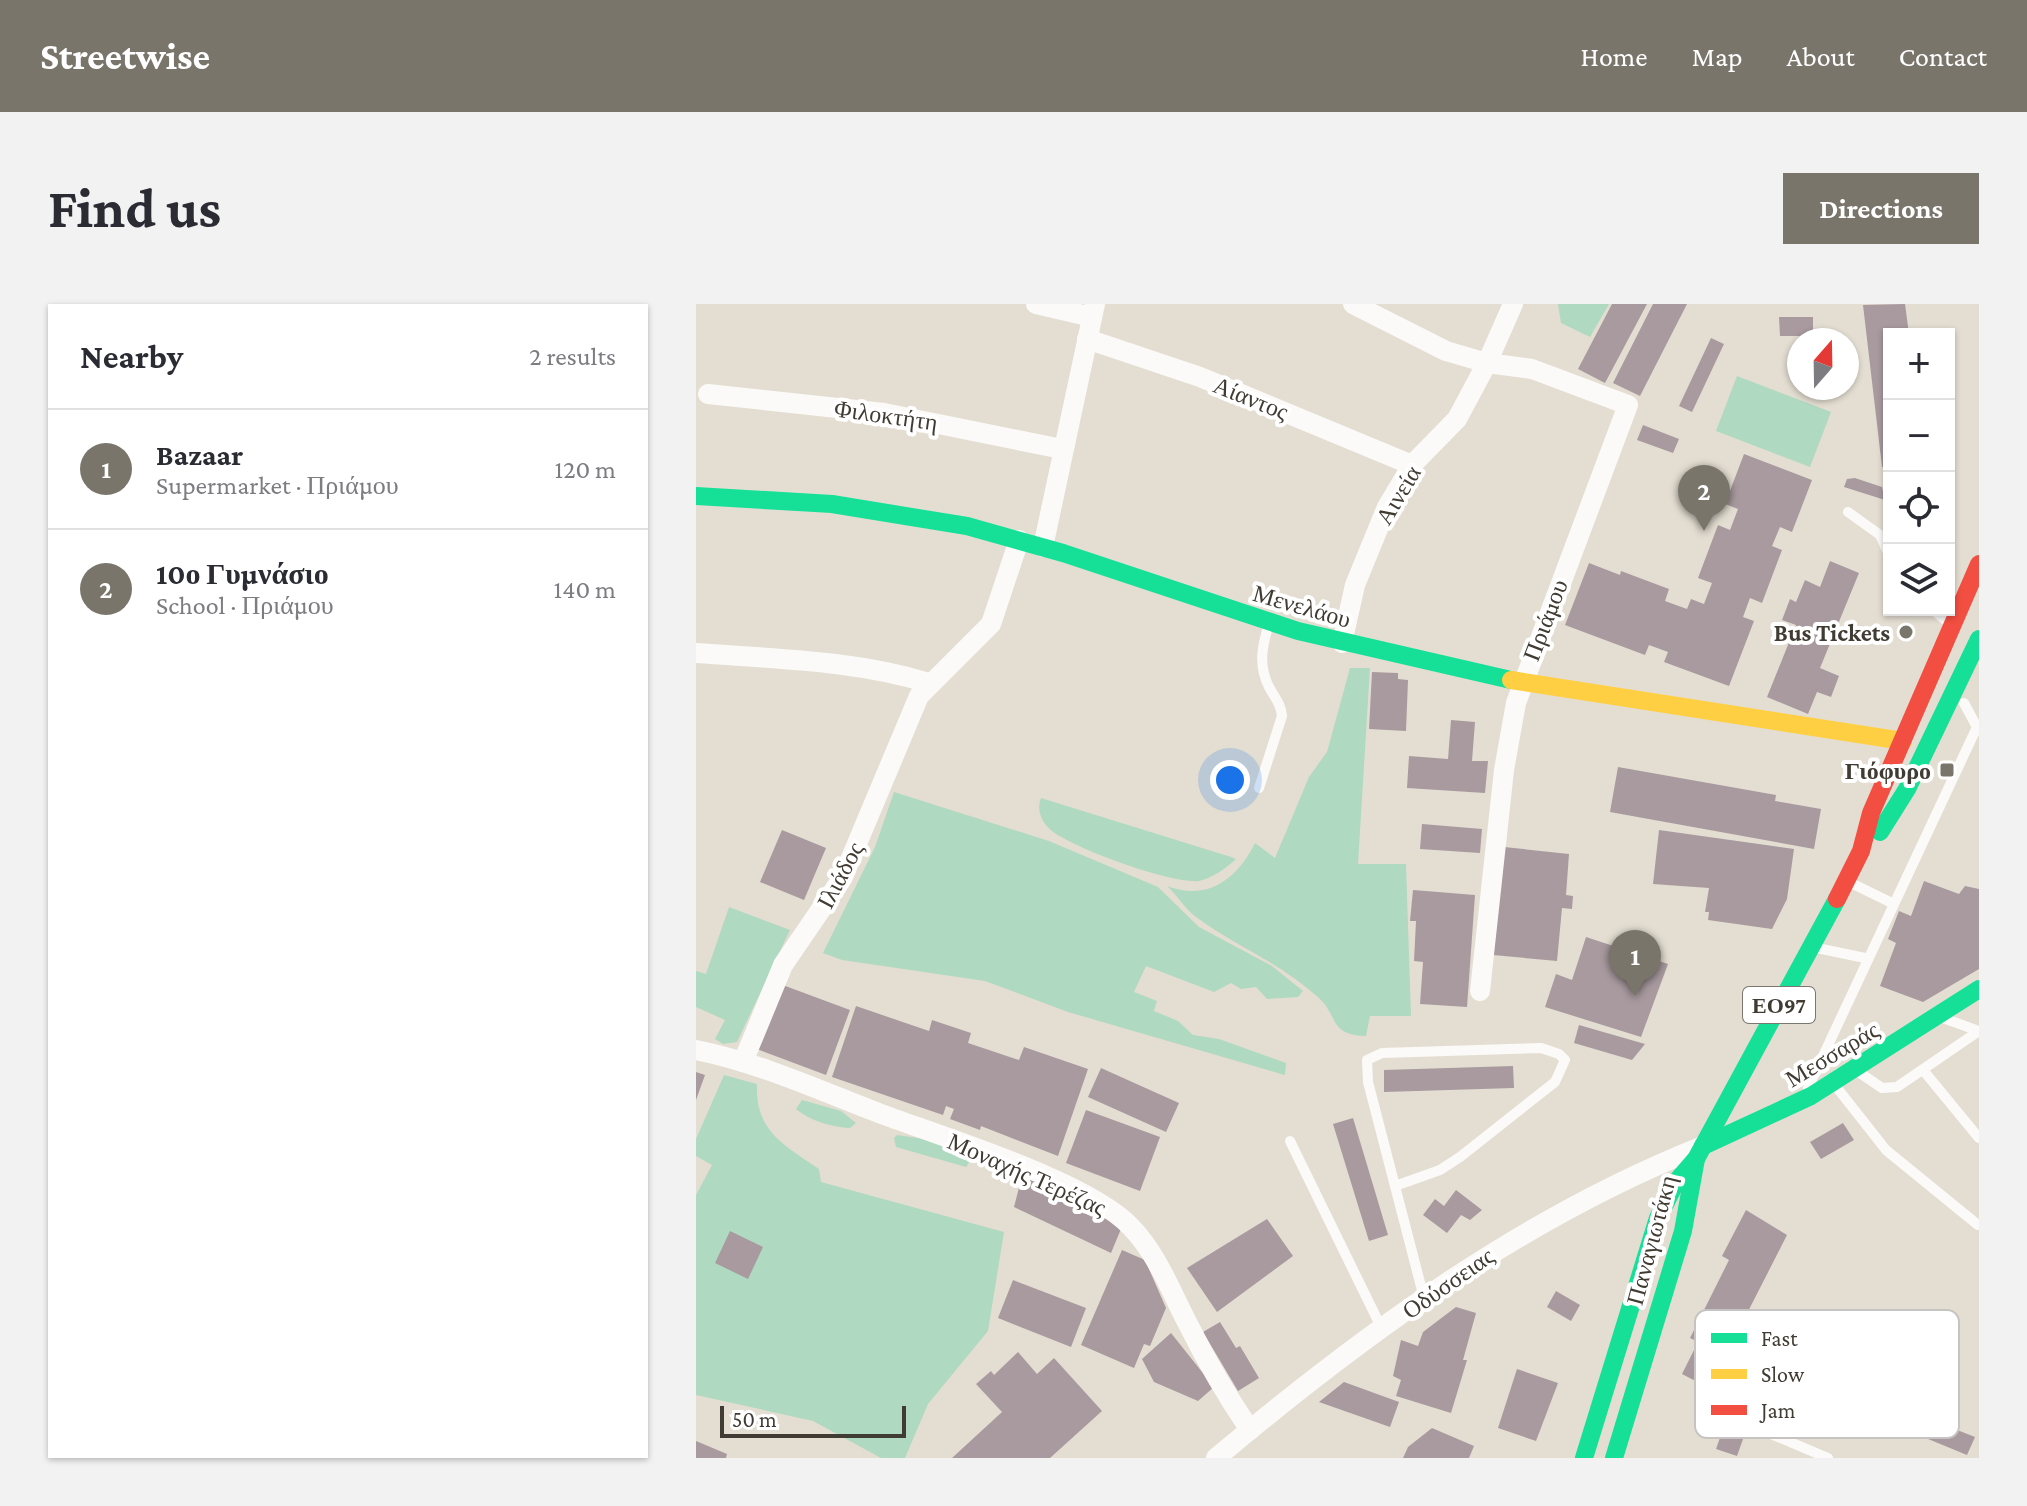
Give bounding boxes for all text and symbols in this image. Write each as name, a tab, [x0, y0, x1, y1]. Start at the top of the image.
text: Streetwise	[40, 35, 210, 77]
text: Home	[1581, 41, 1648, 72]
text: Map	[1692, 41, 1743, 72]
text: About	[1787, 41, 1855, 72]
text: Contact	[1899, 41, 1987, 72]
button: Directions	[1783, 173, 1979, 244]
text: Find us	[48, 177, 221, 239]
north arrow	[1787, 328, 1859, 400]
map controls	[1883, 328, 1955, 616]
button: +	[1883, 328, 1955, 400]
text: Nearby	[80, 338, 183, 375]
text: 2 results	[529, 342, 616, 371]
street label: Αίαντος	[1210, 371, 1293, 425]
street label: Φιλοκτήτη	[833, 394, 939, 436]
button: −	[1883, 400, 1955, 472]
text: Bazaar	[156, 438, 243, 471]
text: 1	[101, 455, 111, 484]
text: 120 m	[555, 455, 616, 484]
street label: Αινεία	[1370, 460, 1426, 529]
pin: 2	[1678, 465, 1730, 531]
text: Supermarket · Πριάμου	[156, 471, 399, 500]
button: locate	[1883, 472, 1955, 544]
button: layers	[1883, 544, 1955, 616]
text: 10ο Γυμνάσιο	[156, 557, 329, 590]
text: 2	[99, 575, 113, 604]
text: 140 m	[554, 575, 616, 604]
street label: Πριάμου	[1517, 575, 1573, 665]
street label: Μενελάου	[1250, 579, 1354, 633]
text: School · Πριάμου	[156, 591, 334, 620]
place label: Bus Tickets	[1774, 619, 1890, 646]
marker: Bus Tickets	[1897, 623, 1915, 641]
place label: Γιόφυρο	[1845, 757, 1931, 784]
your location	[1210, 760, 1250, 800]
marker: Γιόφυρο	[1938, 761, 1956, 779]
street label: Ιλιάδος	[811, 837, 869, 913]
pin: 1	[1609, 930, 1661, 996]
road number: ΕΟ97	[1743, 987, 1815, 1023]
street label: Μεσσαράς	[1781, 1015, 1884, 1092]
street label: Μοναχής Τερέζας	[944, 1127, 1111, 1221]
street label: Παναγιωτάκη	[1621, 1172, 1681, 1308]
street label: Οδύσσειας	[1397, 1242, 1499, 1324]
legend	[1695, 1310, 1959, 1438]
text: Fast	[1761, 1326, 1798, 1351]
text: Slow	[1761, 1362, 1805, 1387]
text: Jam	[1759, 1398, 1796, 1423]
scale bar	[720, 1402, 906, 1438]
text: 50 m	[732, 1407, 777, 1432]

